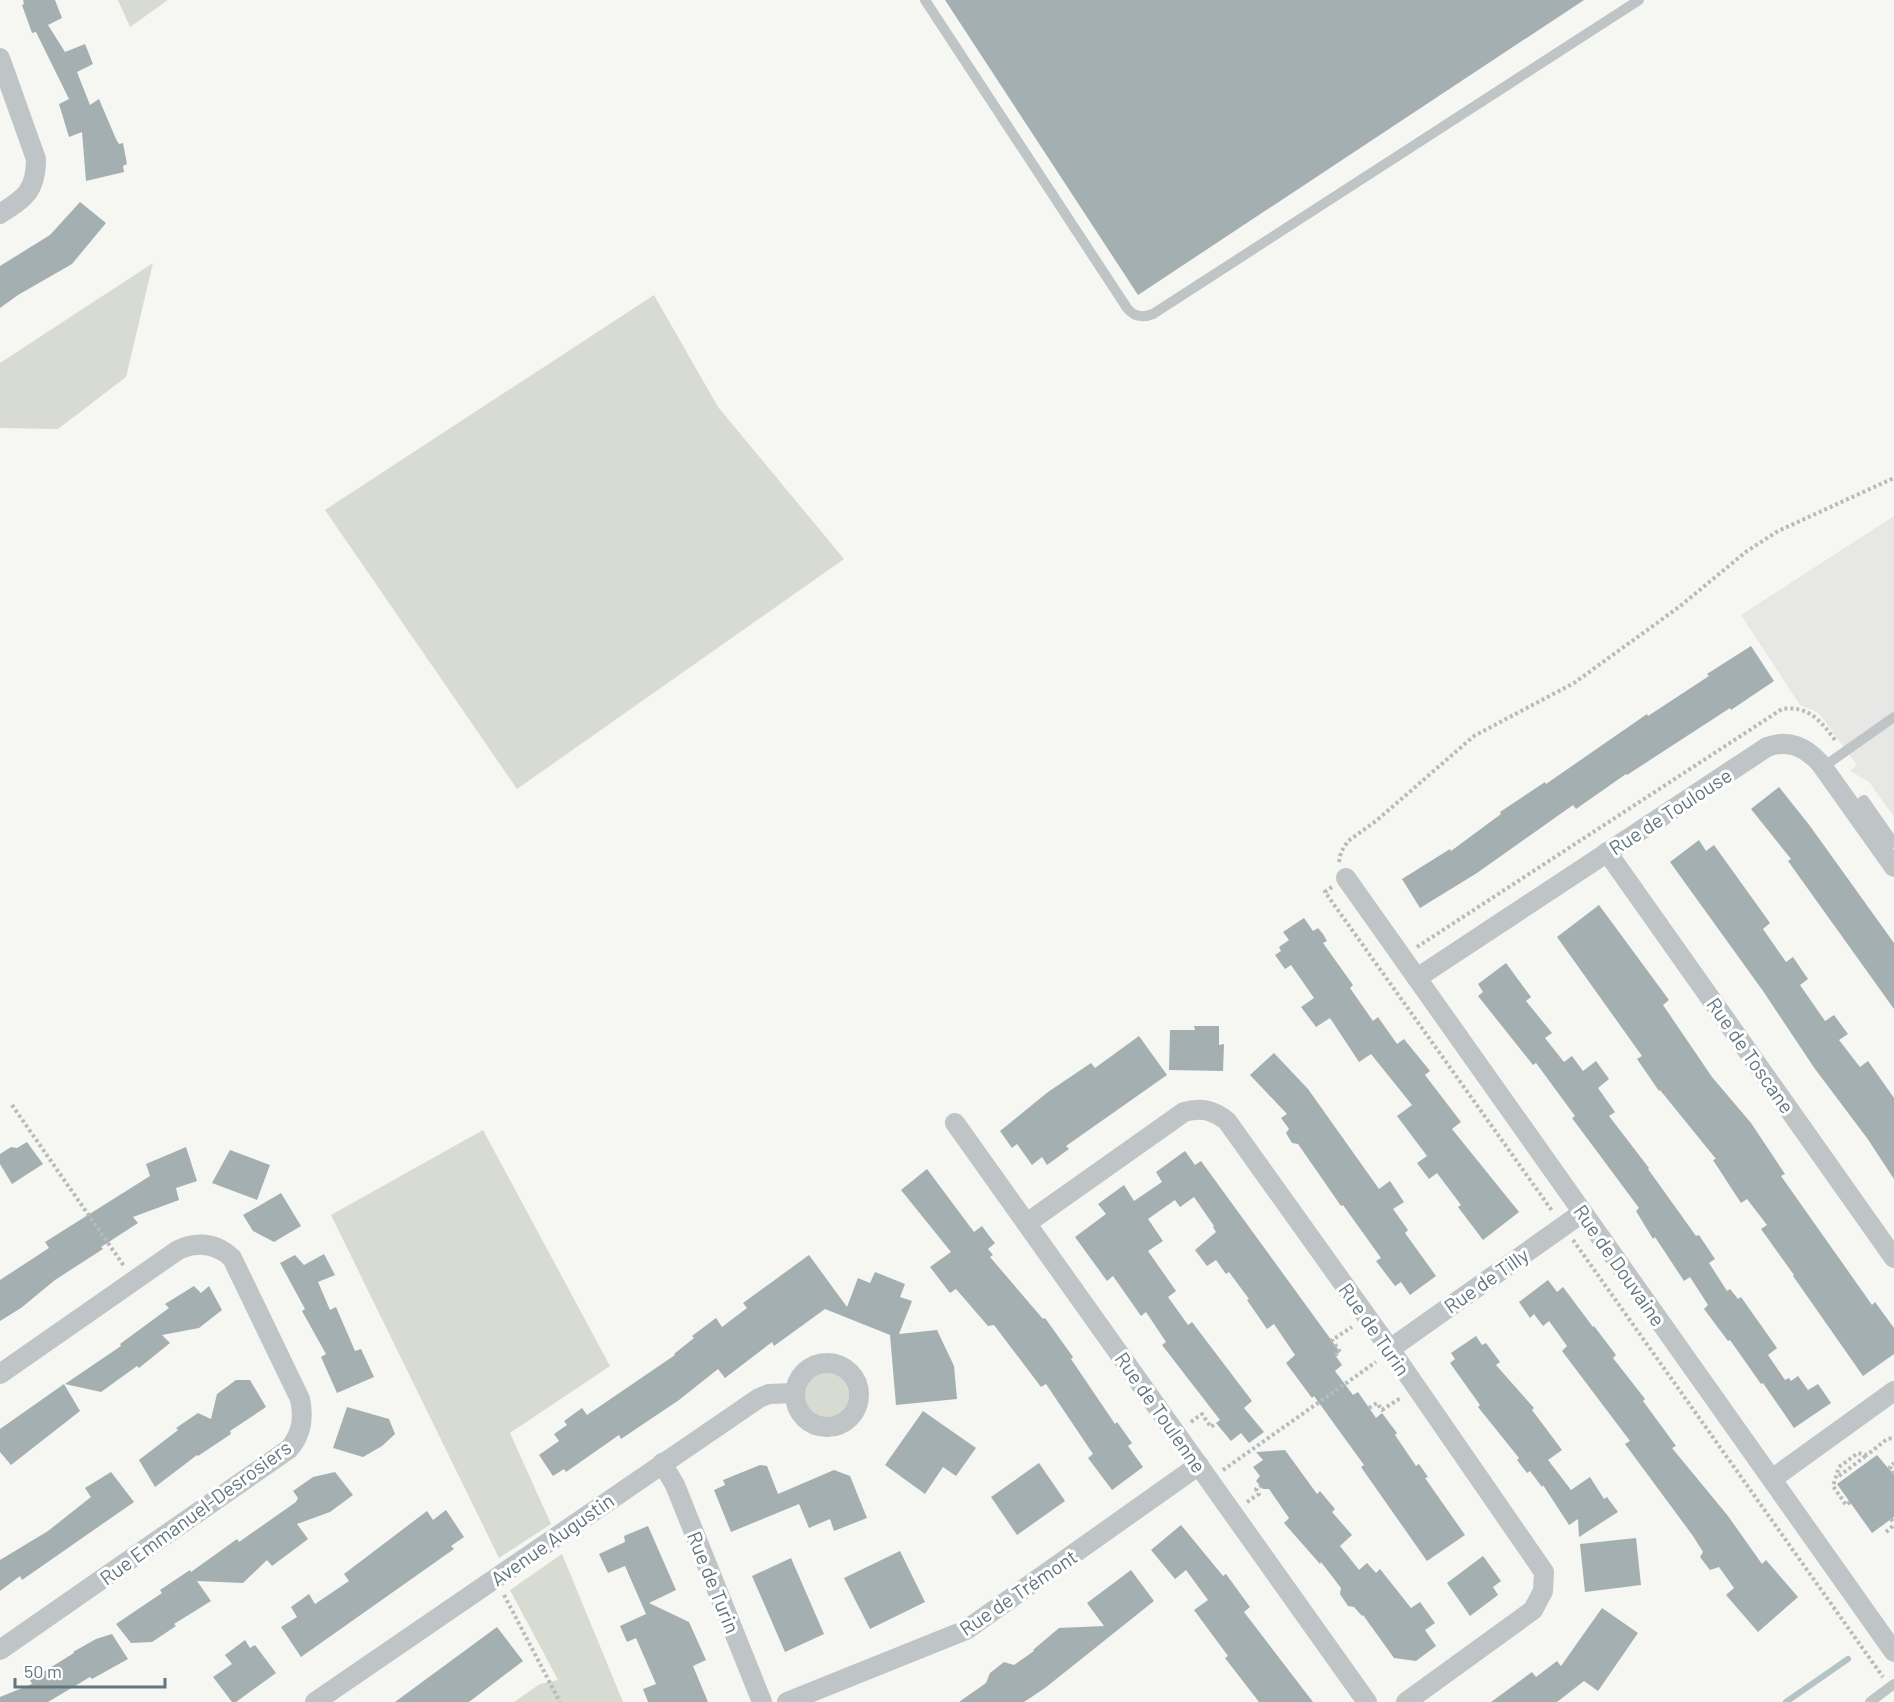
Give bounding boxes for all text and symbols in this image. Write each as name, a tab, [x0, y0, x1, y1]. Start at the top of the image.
street label: Rue de Toulouse	[1604, 762, 1736, 860]
street label: Rue de Toscane	[1702, 993, 1800, 1117]
street label: Rue de Douvaine	[1569, 1200, 1671, 1330]
street label: Rue de Tilly	[1439, 1242, 1533, 1318]
street label: Rue de Turin	[1334, 1278, 1416, 1380]
street label: Rue de Toulenne	[1110, 1347, 1212, 1477]
street label: Rue Emmanuel-Desrosiers	[95, 1435, 295, 1589]
street label: Avenue Augustin	[486, 1488, 618, 1590]
street label: Rue de Turin	[683, 1528, 745, 1636]
street label: Rue de Trémont	[955, 1544, 1081, 1640]
scale bar	[15, 1651, 165, 1689]
text: 50 m	[24, 1660, 62, 1682]

